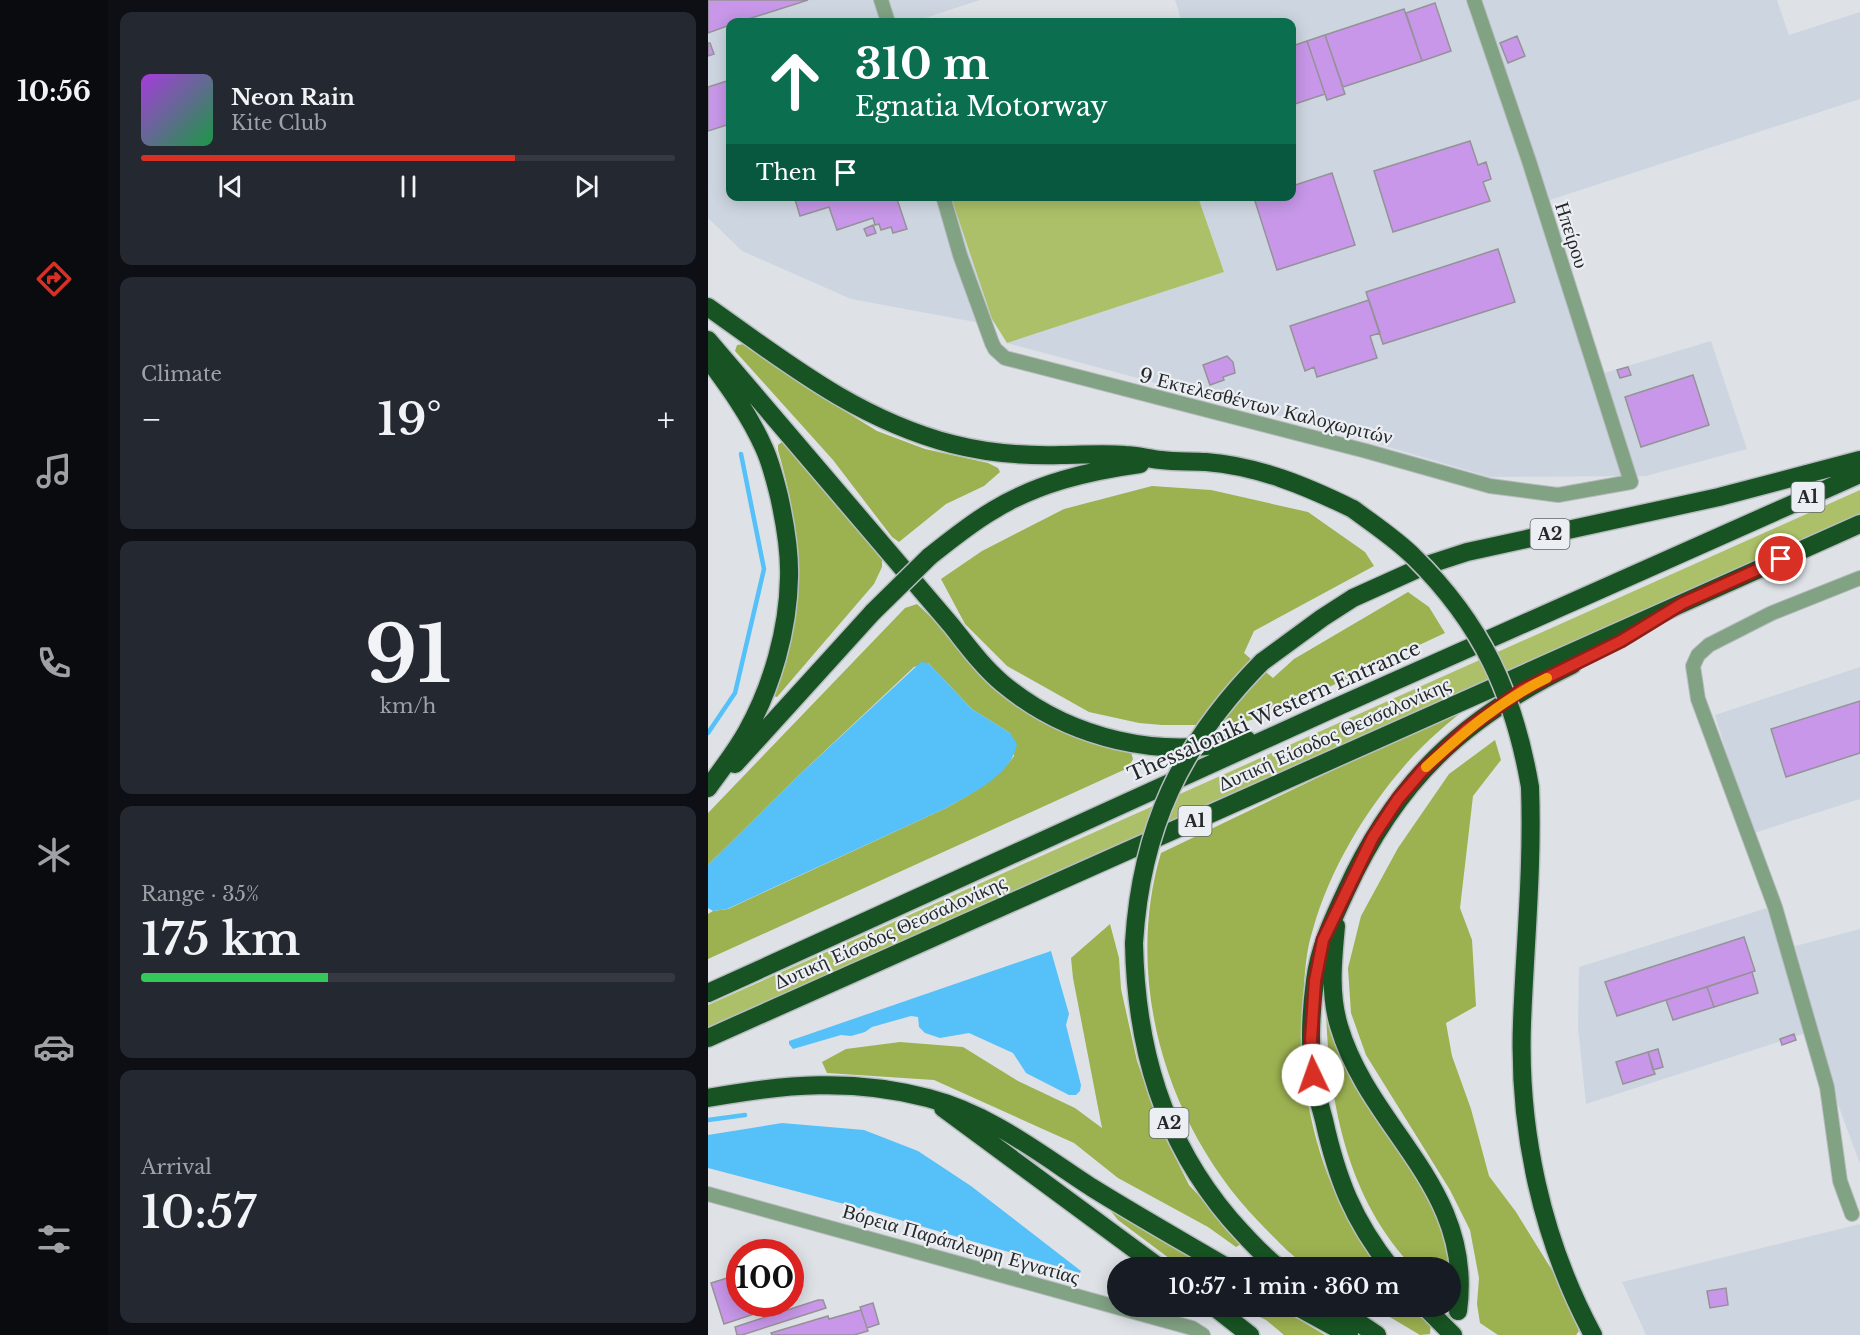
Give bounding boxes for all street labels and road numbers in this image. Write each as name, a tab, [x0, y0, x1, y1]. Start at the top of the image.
street label: Ηπείρου	[1550, 199, 1594, 271]
street label: 9 Εκτελεσθέντων Καλοχωριτών	[1137, 363, 1395, 449]
road number: Α1	[1792, 482, 1824, 512]
road number: Α2	[1530, 519, 1570, 549]
street label: Thessaloniki Western Entrance	[1124, 635, 1424, 787]
street label: Δυτική Είσοδος Θεσσαλονίκης	[1214, 672, 1454, 796]
road number: Α1	[1178, 806, 1212, 836]
street label: Δυτική Είσοδος Θεσσαλονίκης	[770, 870, 1010, 994]
road number: Α2	[1150, 1108, 1188, 1138]
street label: Βόρεια Παράπλευρη Εγνατίας	[840, 1199, 1082, 1289]

